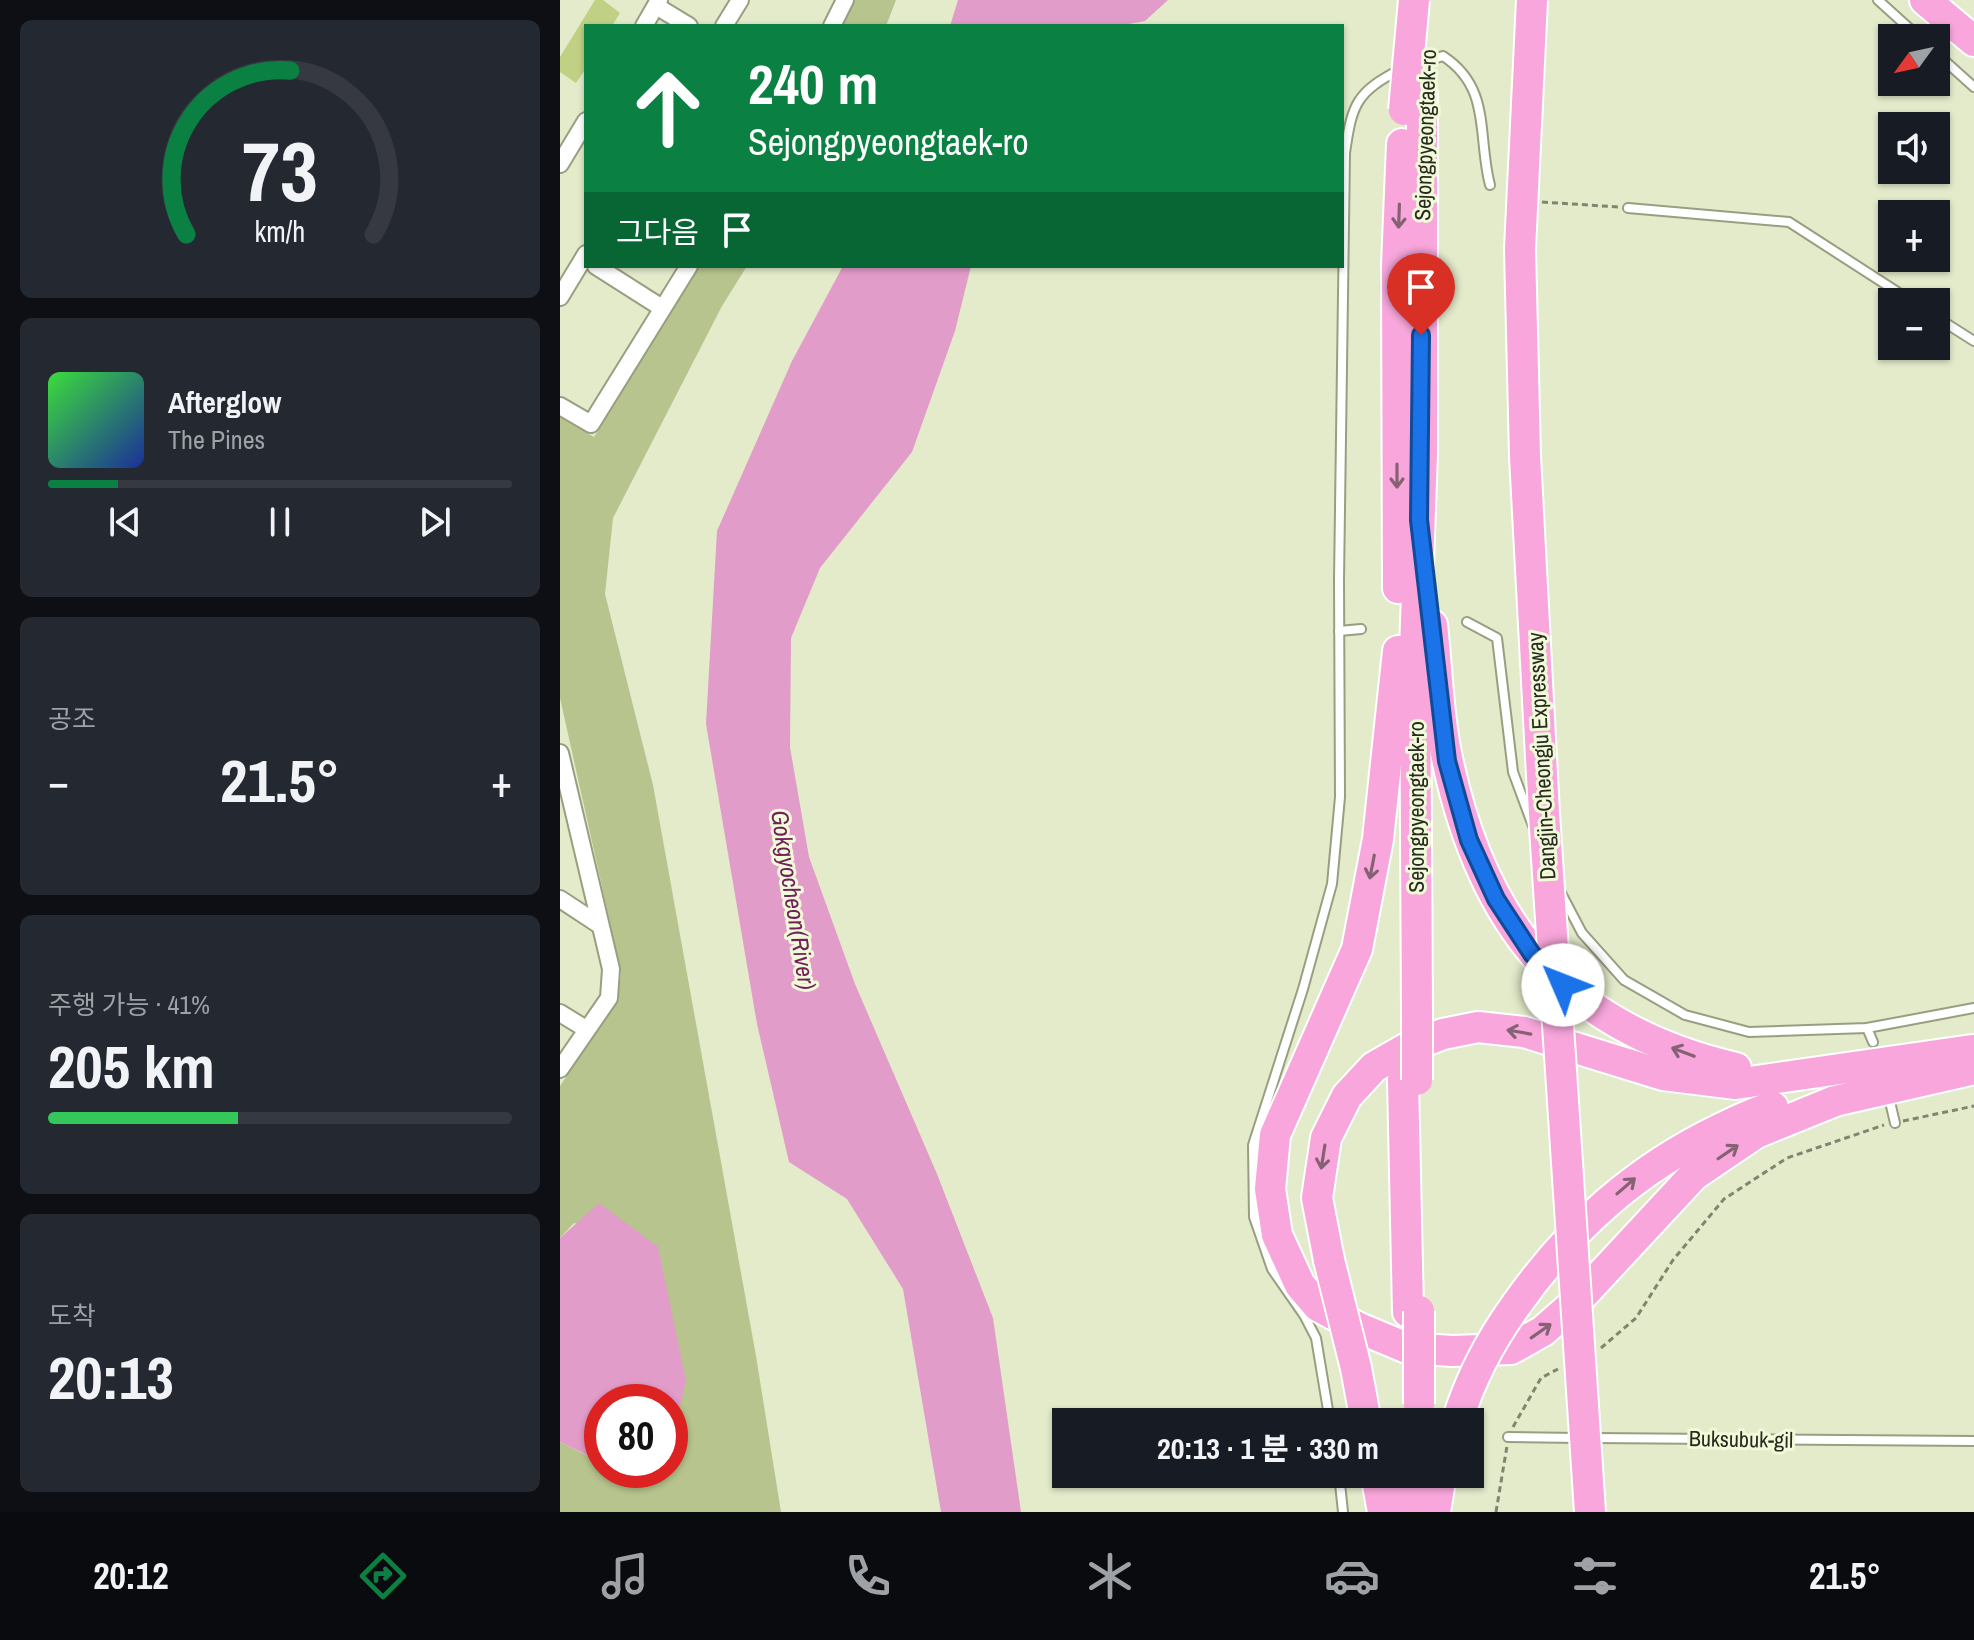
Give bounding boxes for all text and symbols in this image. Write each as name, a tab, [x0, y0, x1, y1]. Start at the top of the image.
north arrow	[1878, 24, 1950, 96]
map controls	[1878, 24, 1950, 360]
text: 240 m	[748, 46, 878, 121]
street label: Sejongpyeongtaek-ro	[1407, 49, 1443, 221]
icon: ahead	[616, 56, 720, 160]
button: sound	[1878, 112, 1950, 184]
text: 73	[242, 115, 318, 227]
text: Sejongpyeongtaek-ro	[748, 118, 1029, 166]
button: +	[1878, 200, 1950, 272]
one-way arrow	[1392, 202, 1407, 229]
icon: arrive	[715, 208, 759, 252]
text: km/h	[255, 212, 305, 251]
text: 그다음	[616, 212, 699, 252]
pin	[1387, 253, 1455, 335]
icon: arrive	[1399, 265, 1443, 309]
button: −	[1878, 288, 1950, 360]
text: Afterglow	[168, 382, 281, 422]
text: The Pines	[168, 422, 265, 457]
one-way arrow	[1389, 462, 1405, 489]
icon: previous	[103, 500, 147, 544]
icon: pause	[258, 500, 302, 544]
icon: next	[413, 500, 457, 544]
street label: Dangjin-Cheongju Expressway	[1520, 632, 1562, 880]
text: 공조	[48, 701, 96, 736]
street label: Sejongpyeongtaek-ro	[1401, 721, 1431, 893]
text: 21.5°	[220, 740, 340, 821]
text: −	[48, 751, 69, 811]
text: +	[491, 751, 512, 811]
water label: Gokgyocheon(River)	[764, 808, 824, 992]
one-way arrow	[1364, 854, 1379, 879]
position arrow	[1521, 943, 1605, 1027]
text: 주행 가능 · 41%	[48, 987, 210, 1022]
one-way arrow	[1507, 1024, 1533, 1039]
text: 205 km	[48, 1026, 215, 1107]
one-way arrow	[1671, 1044, 1695, 1058]
one-way arrow	[1315, 1144, 1330, 1169]
one-way arrow	[1717, 1144, 1739, 1160]
one-way arrow	[1615, 1178, 1635, 1196]
text: 도착	[48, 1298, 96, 1333]
one-way arrow	[1530, 1323, 1552, 1339]
text: 20:13	[48, 1337, 174, 1418]
speed limit sign: 80	[584, 1384, 688, 1488]
street label: Buksubuk-gil	[1689, 1423, 1793, 1455]
text: 20:13 · 1 분 · 330 m	[1157, 1428, 1379, 1468]
icon: directions	[355, 1548, 411, 1604]
icon: music	[597, 1548, 653, 1604]
icon: phone	[840, 1548, 896, 1604]
icon: climate	[1082, 1548, 1138, 1604]
icon: car	[1324, 1548, 1380, 1604]
icon: filters	[1567, 1548, 1623, 1604]
text: 20:12	[93, 1552, 169, 1600]
text: 21.5°	[1809, 1552, 1881, 1600]

